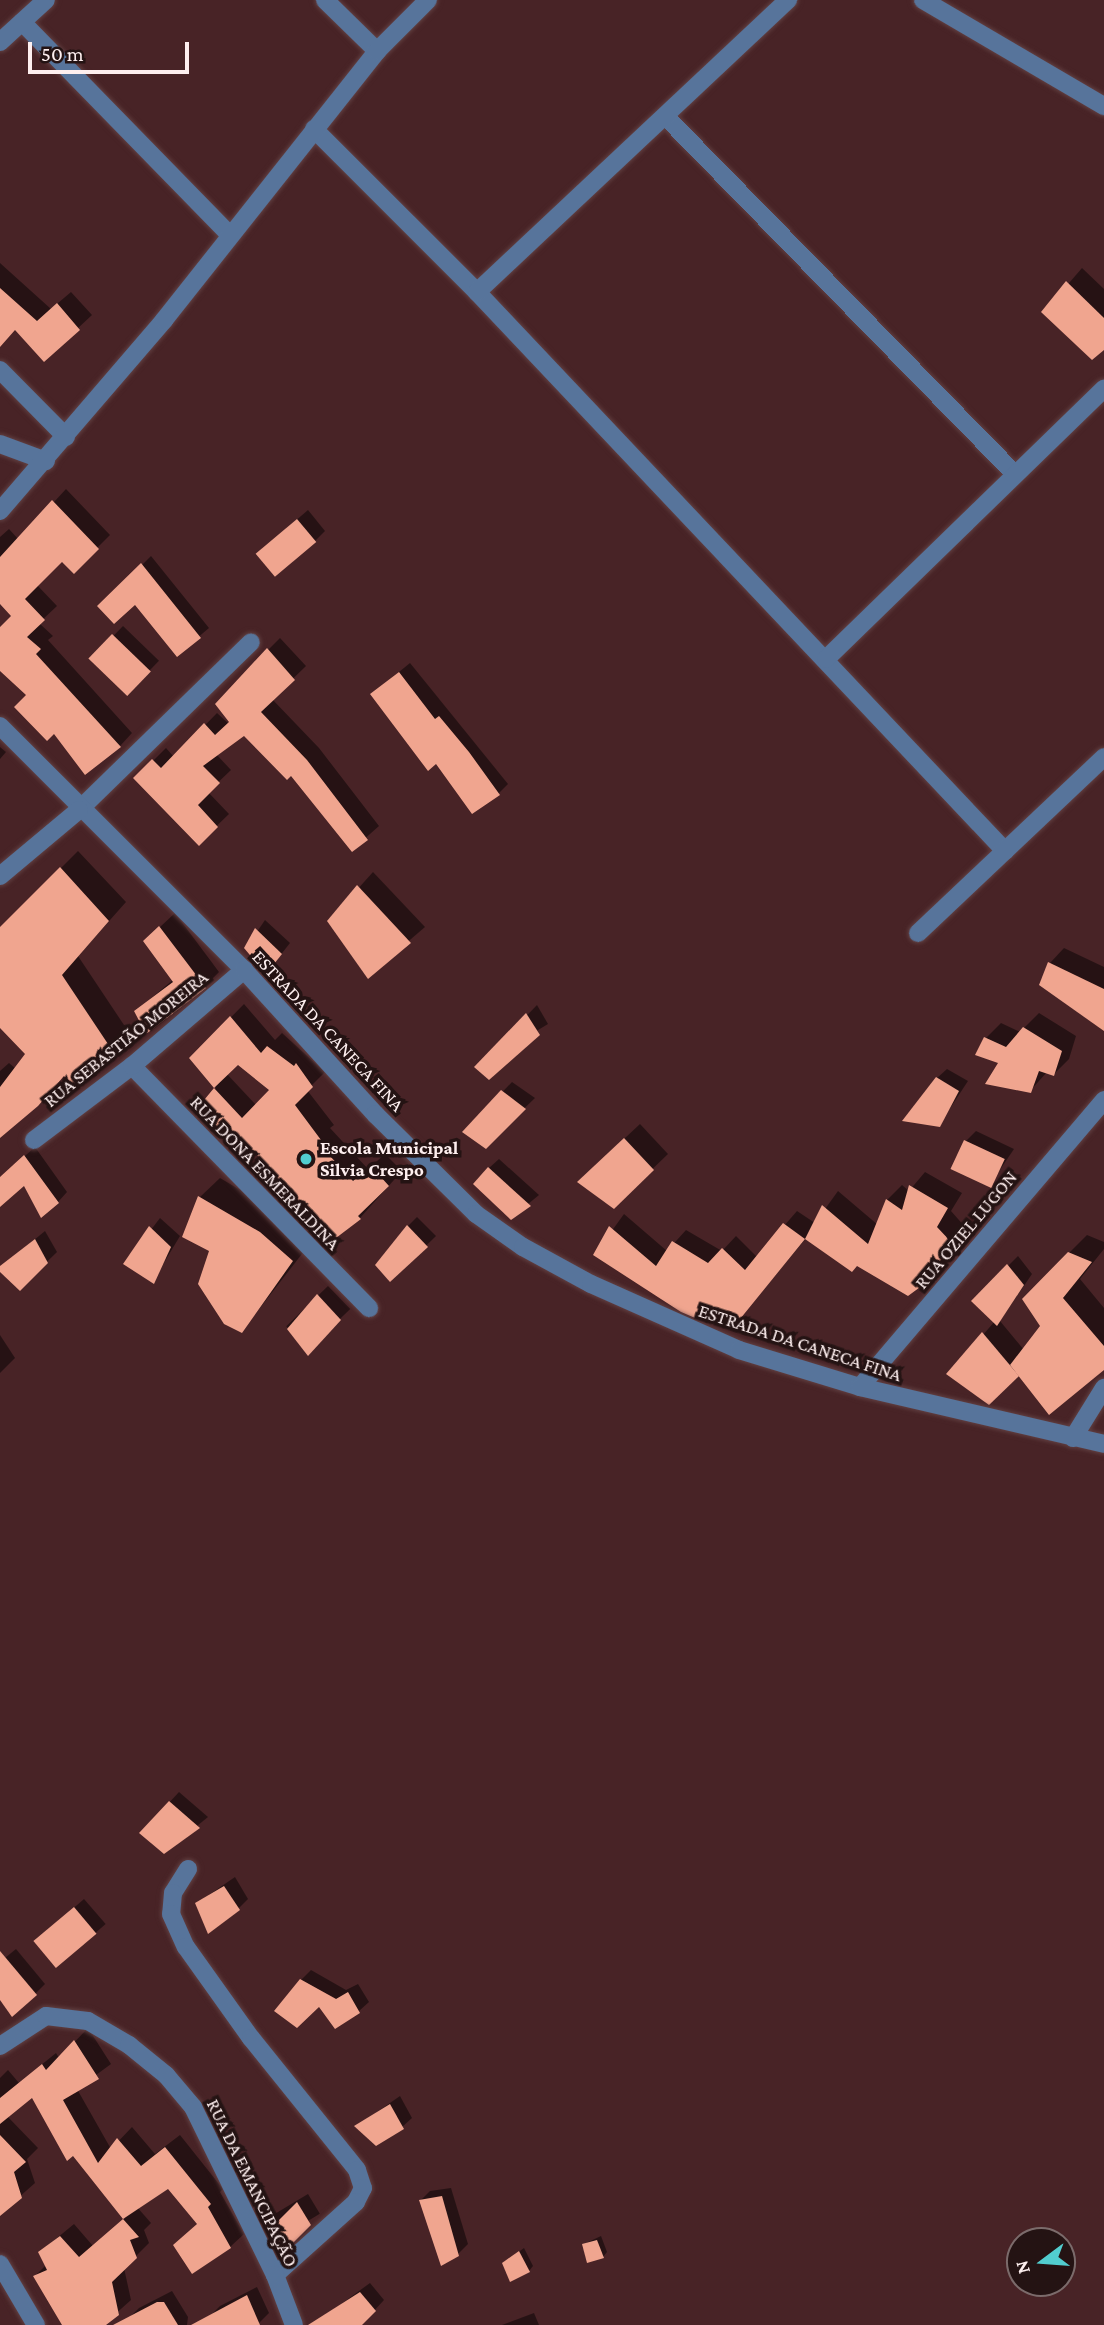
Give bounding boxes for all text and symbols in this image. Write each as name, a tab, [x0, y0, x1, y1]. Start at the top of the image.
scale bar	[32, 28, 192, 72]
text: 50 m	[41, 42, 84, 66]
street label: ESTRADA DA CANECA FINA	[247, 946, 409, 1116]
street label: RUA SEBASTIÃO MOREIRA	[39, 966, 213, 1112]
street label: RUA DONA ESMERALDINA	[185, 1091, 345, 1255]
place label: Escola Municipal Silvia Crespo	[320, 1137, 458, 1181]
marker: Escola Municipal Silvia Crespo	[298, 1151, 314, 1167]
street label: RUA OZIEL LUGON	[910, 1166, 1022, 1294]
street label: ESTRADA DA CANECA FINA	[695, 1299, 905, 1387]
street label: RUA DA EMANCIPAÇÃO	[201, 2095, 303, 2271]
north arrow	[1006, 2227, 1076, 2297]
text: N	[1010, 2258, 1034, 2277]

